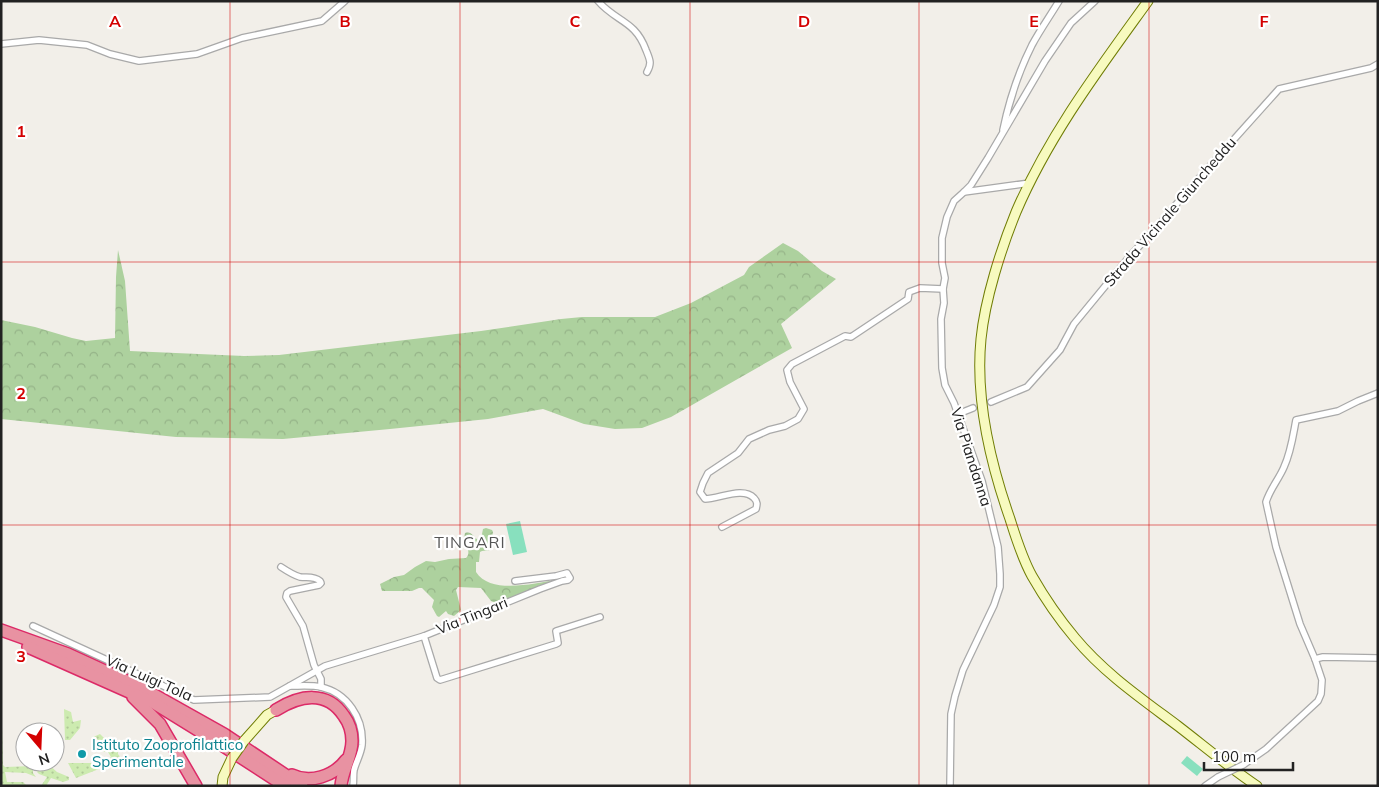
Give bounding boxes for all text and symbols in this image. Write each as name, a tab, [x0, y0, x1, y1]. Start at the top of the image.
text: A	[109, 11, 121, 31]
text: B	[339, 11, 351, 31]
text: C	[570, 11, 581, 31]
text: D	[798, 11, 810, 31]
text: E	[1029, 11, 1039, 31]
text: F	[1259, 11, 1269, 31]
text: 1	[16, 121, 26, 141]
street label: Strada Vicinale Giuncheddu	[1099, 133, 1240, 290]
text: 2	[16, 383, 26, 403]
street label: Via Piandanna	[947, 405, 996, 509]
district label: TINGARI	[434, 532, 506, 552]
street label: Via Tingari	[433, 593, 510, 638]
text: 3	[16, 646, 26, 666]
street label: Via Luigi Tola	[103, 650, 195, 705]
north arrow	[15, 722, 65, 772]
place label: Istituto Zooprofilattico Sperimentale	[92, 735, 243, 771]
scale bar	[1204, 740, 1293, 772]
text: 100 m	[1212, 747, 1256, 766]
marker: Istituto Zooprofilattico Sperimentale	[76, 748, 88, 760]
text: N	[36, 749, 52, 770]

